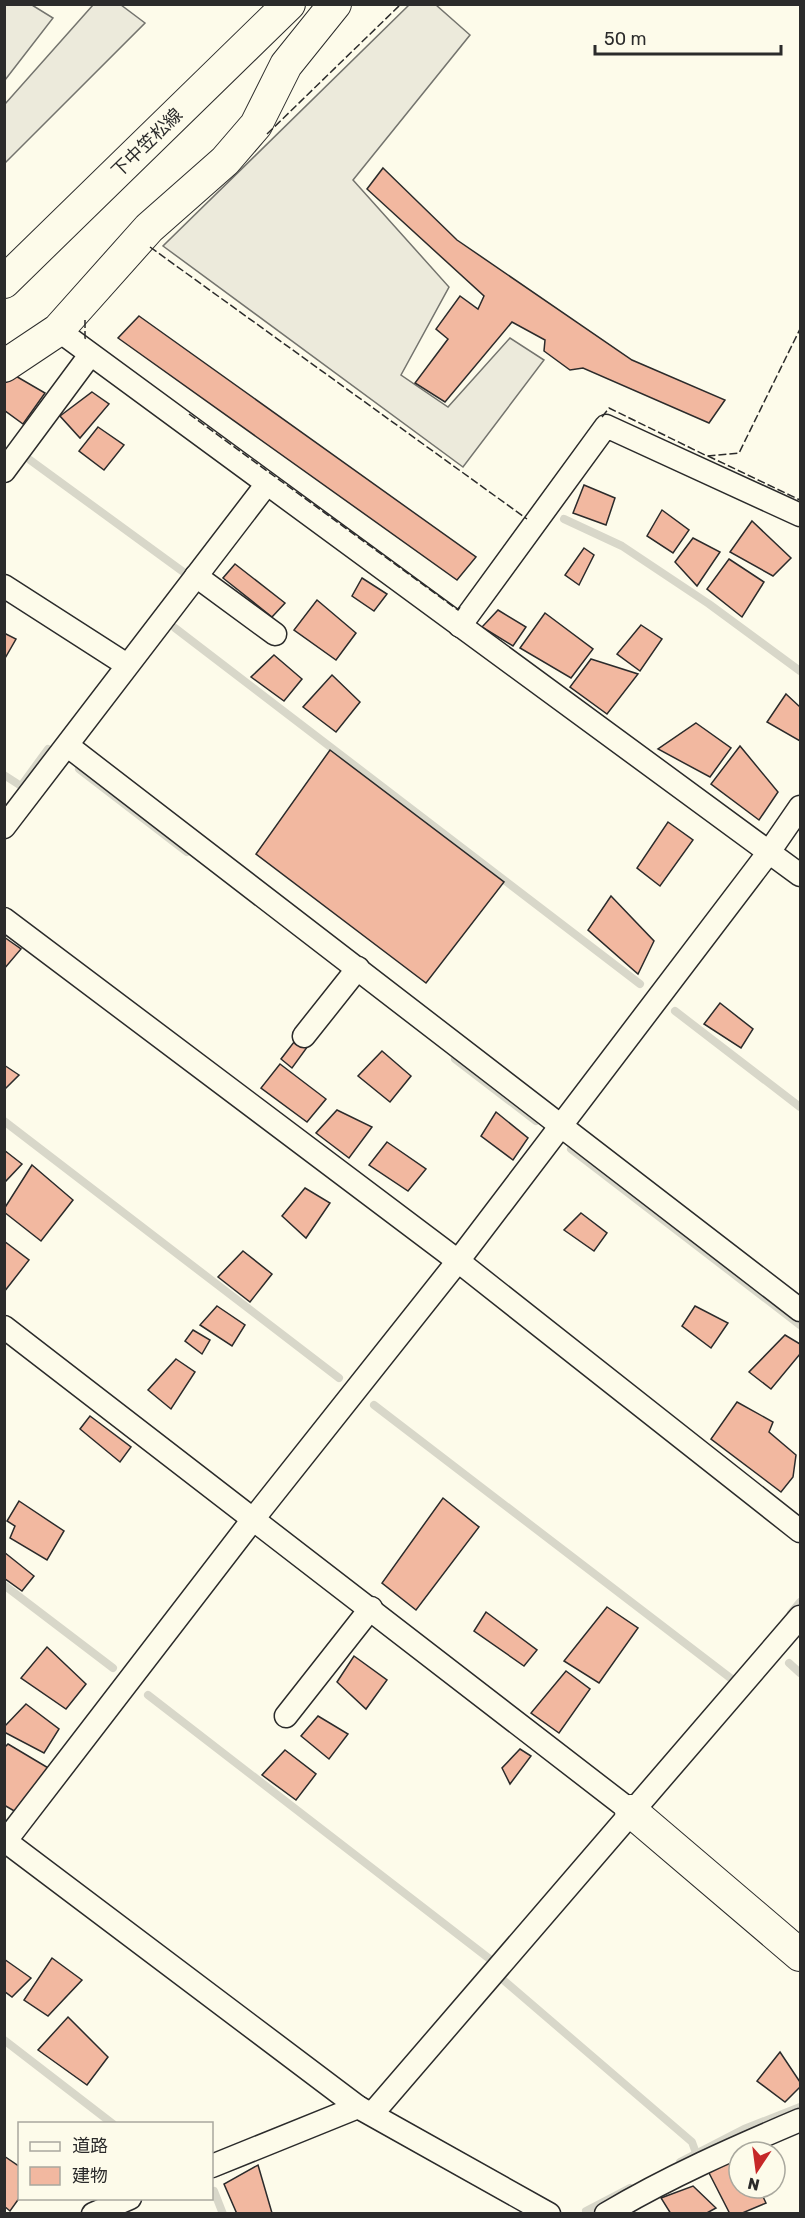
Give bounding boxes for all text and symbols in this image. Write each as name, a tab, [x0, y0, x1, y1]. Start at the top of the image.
scale bar	[595, 18, 781, 56]
text: 50 m	[604, 28, 647, 50]
street label: 下中笠松線	[107, 104, 187, 182]
legend	[18, 2122, 213, 2200]
text: 道路	[72, 2135, 108, 2157]
north arrow	[727, 2140, 787, 2200]
text: 建物	[72, 2165, 108, 2187]
text: N	[746, 2174, 761, 2195]

